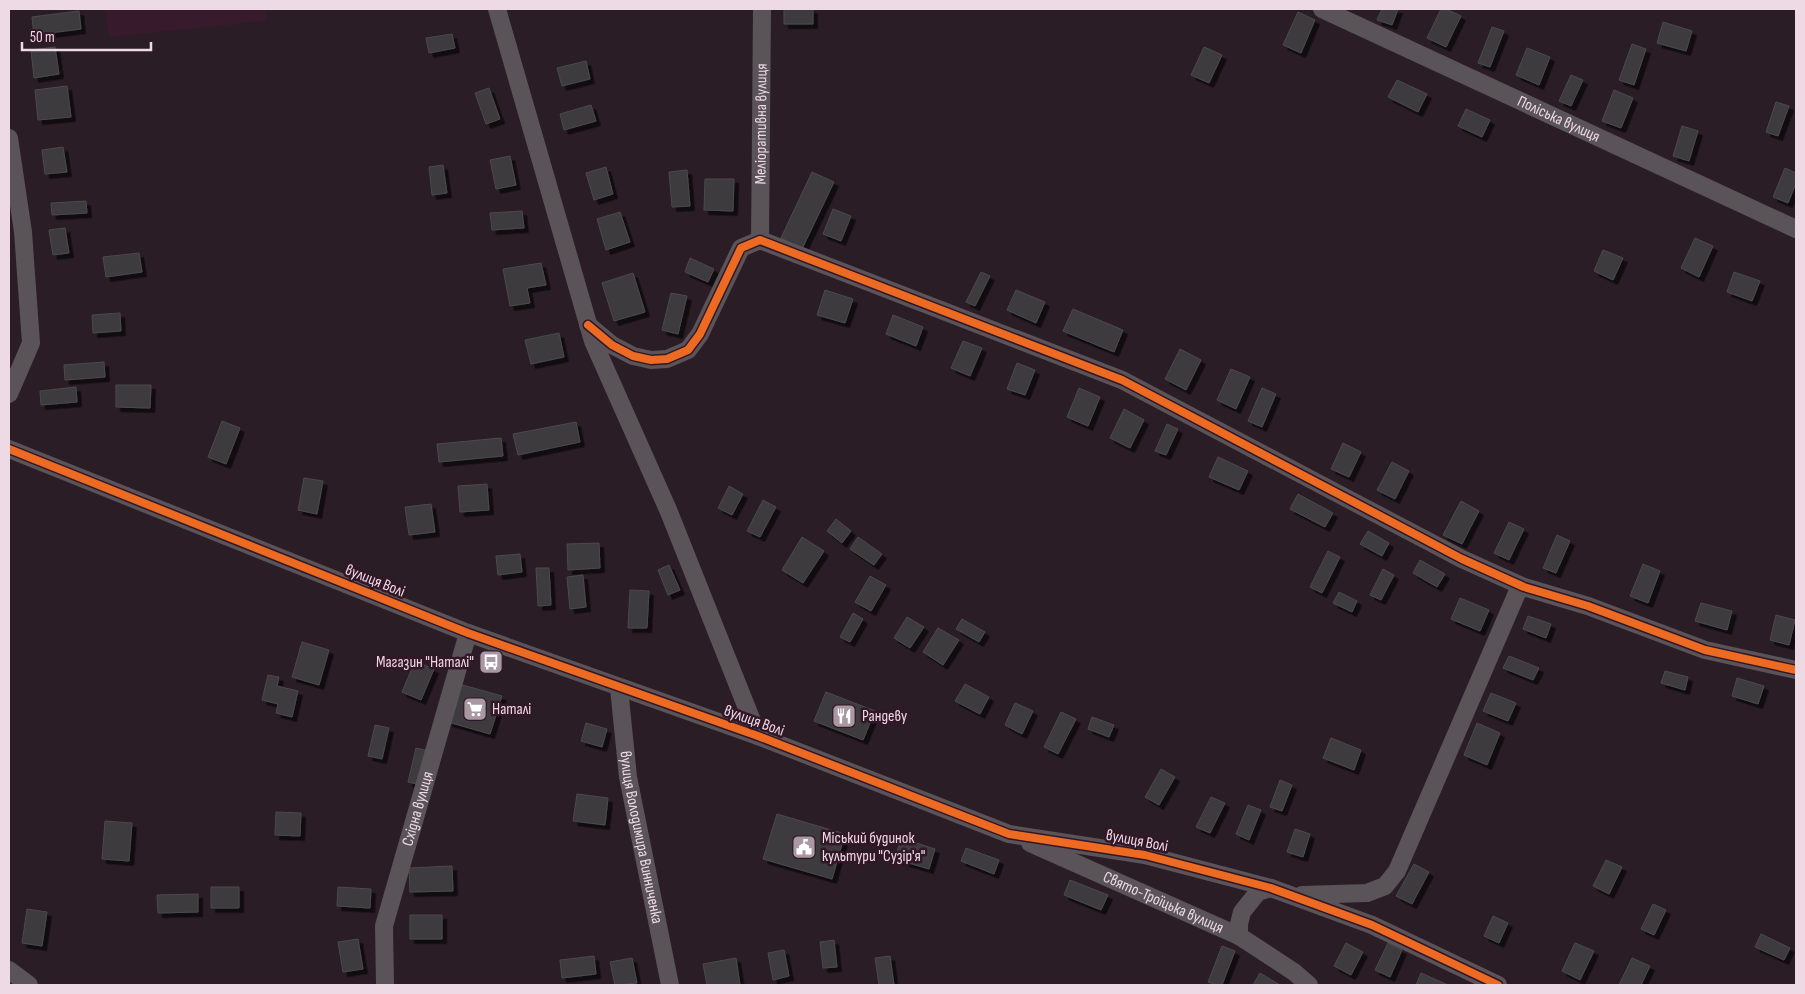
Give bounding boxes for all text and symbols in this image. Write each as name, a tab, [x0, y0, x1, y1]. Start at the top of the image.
scale bar	[22, 20, 151, 52]
text: 50 m	[30, 28, 55, 47]
street label: Меліоративна вулиця	[751, 63, 771, 185]
street label: Поліська вулиця	[1514, 92, 1603, 146]
street label: вулиця Волі	[342, 560, 408, 602]
bus stop icon: Магазин "Наталі"	[478, 649, 504, 675]
place label: Магазин "Наталі"	[376, 653, 474, 672]
supermarket icon: Наталі	[462, 696, 488, 722]
place label: Наталі	[492, 700, 531, 719]
street label: вулиця Волі	[721, 701, 787, 741]
restaurant icon: Рандеву	[831, 703, 857, 729]
place label: Рандеву	[862, 707, 907, 726]
street label: вулиця Володимира Винниченка	[616, 750, 667, 925]
street label: Східна вулиця	[398, 769, 437, 848]
street label: вулиця Волі	[1104, 826, 1170, 856]
place label: Міський будинок культури "Сузір'я"	[822, 829, 926, 866]
public building icon: Міський будинок культури "Сузір'я"	[791, 834, 817, 860]
street label: Свято-Троїцька вулиця	[1100, 867, 1227, 937]

